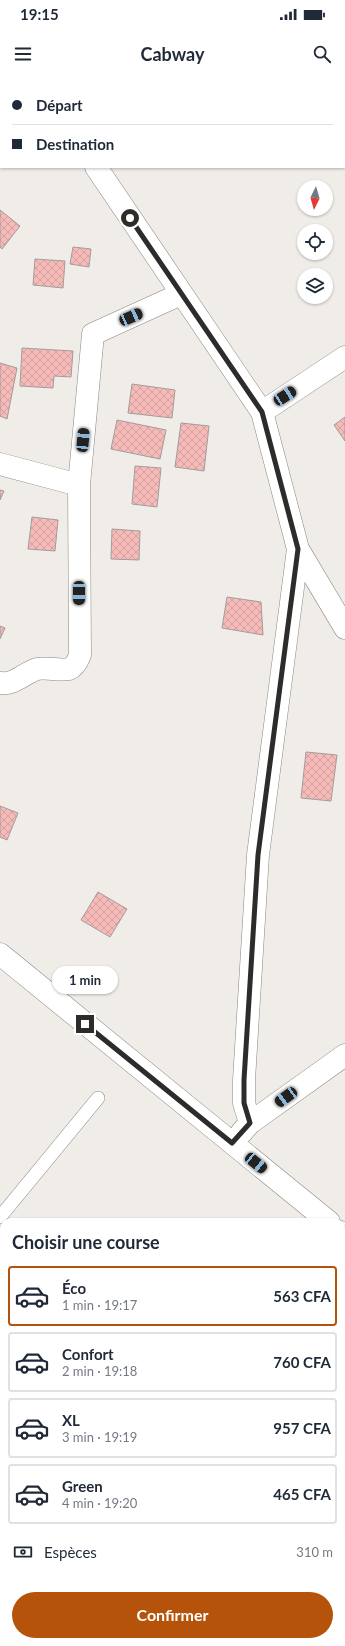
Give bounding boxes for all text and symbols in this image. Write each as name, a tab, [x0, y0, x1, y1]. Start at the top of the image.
text: 19:15	[20, 5, 59, 23]
icon: menu	[12, 43, 34, 65]
text: Cabway	[141, 43, 204, 65]
icon: search	[311, 43, 333, 65]
text: Départ	[36, 96, 83, 114]
text: Destination	[36, 135, 114, 153]
north arrow	[297, 180, 333, 216]
map controls	[297, 180, 333, 304]
route start	[121, 209, 139, 227]
button: locate	[297, 224, 333, 260]
button: layers	[297, 268, 333, 304]
car	[118, 307, 144, 327]
car	[272, 384, 298, 408]
car	[76, 428, 90, 452]
car	[73, 581, 85, 605]
callout: 1 min	[52, 966, 118, 994]
text: 1 min	[69, 972, 101, 988]
route end	[76, 1015, 94, 1033]
car	[273, 1085, 299, 1109]
car	[243, 1151, 269, 1175]
text: Choisir une course	[12, 1231, 160, 1253]
icon: car	[14, 1278, 50, 1314]
text: Éco	[62, 1279, 86, 1297]
text: 563 CFA	[273, 1287, 331, 1305]
text: 1 min · 19:17	[62, 1297, 137, 1313]
icon: car	[14, 1344, 50, 1380]
text: Confort	[62, 1345, 114, 1363]
text: 760 CFA	[273, 1353, 331, 1371]
text: 2 min · 19:18	[62, 1363, 137, 1379]
icon: car	[14, 1410, 50, 1446]
text: XL	[62, 1411, 80, 1429]
text: 957 CFA	[273, 1419, 331, 1437]
text: 3 min · 19:19	[62, 1429, 137, 1445]
icon: car	[14, 1476, 50, 1512]
text: Green	[62, 1477, 103, 1495]
text: 465 CFA	[273, 1485, 331, 1503]
text: 4 min · 19:20	[62, 1495, 137, 1511]
icon: cash	[12, 1541, 34, 1563]
text: Espèces	[44, 1543, 97, 1561]
text: 310 m	[296, 1544, 333, 1560]
button: Confirmer	[12, 1592, 333, 1638]

